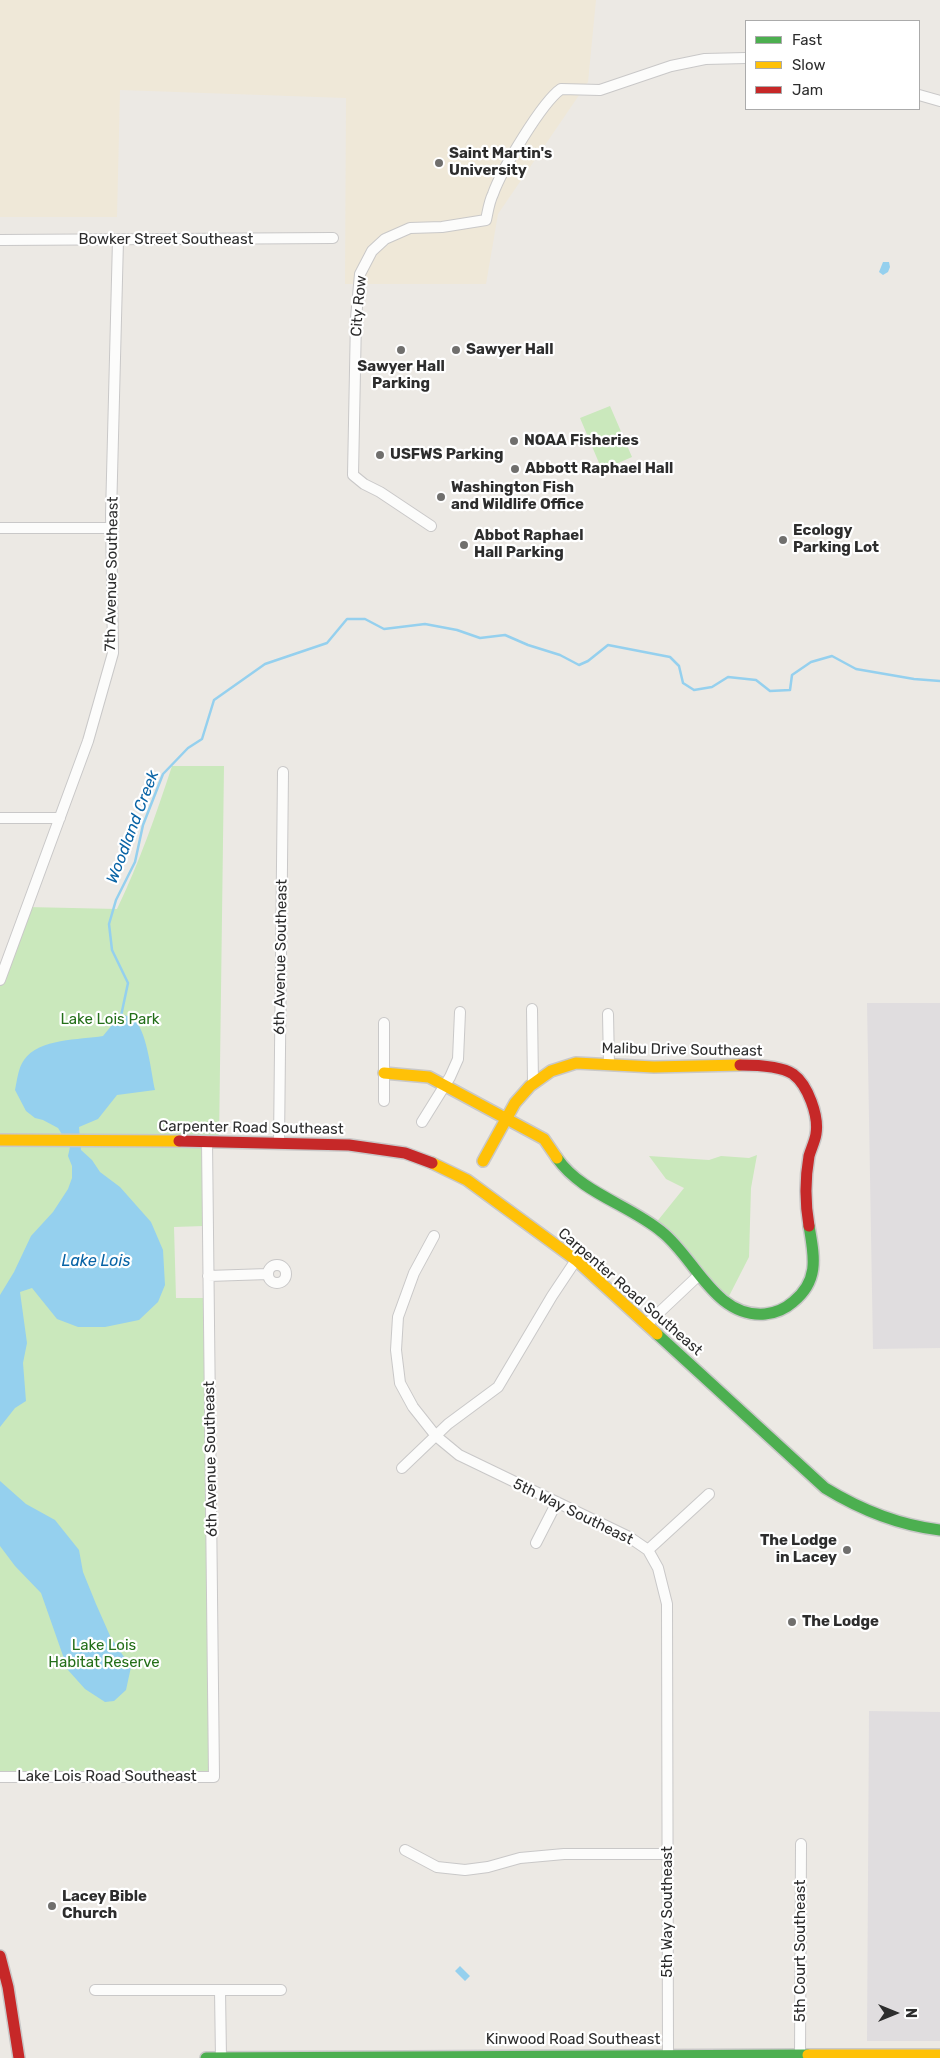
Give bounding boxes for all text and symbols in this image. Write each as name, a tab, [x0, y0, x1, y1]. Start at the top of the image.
legend	[745, 20, 920, 110]
text: Fast	[792, 31, 822, 49]
text: Slow	[792, 56, 825, 74]
text: Jam	[792, 81, 823, 99]
place label: Saint Martin's University	[449, 145, 552, 180]
marker: Saint Martin's University	[433, 157, 445, 169]
street label: Bowker Street Southeast	[79, 231, 253, 249]
street label: City Row	[347, 275, 371, 337]
place label: Sawyer Hall	[466, 341, 553, 359]
marker: Sawyer Hall Parking	[395, 344, 407, 356]
marker: Sawyer Hall	[450, 344, 462, 356]
place label: Sawyer Hall Parking	[357, 358, 445, 393]
place label: NOAA Fisheries	[524, 432, 639, 450]
marker: NOAA Fisheries	[508, 435, 520, 447]
place label: USFWS Parking	[390, 446, 503, 464]
marker: USFWS Parking	[374, 449, 386, 461]
place label: Abbott Raphael Hall	[525, 460, 673, 478]
marker: Abbott Raphael Hall	[509, 463, 521, 475]
place label: Washington Fish and Wildlife Office	[451, 479, 584, 514]
marker: Washington Fish and Wildlife Office	[435, 491, 447, 503]
street label: 7th Avenue Southeast	[102, 496, 122, 652]
place label: Ecology Parking Lot	[793, 522, 879, 557]
place label: Abbot Raphael Hall Parking	[474, 527, 583, 562]
marker: Ecology Parking Lot	[777, 534, 789, 546]
marker: Abbot Raphael Hall Parking	[458, 539, 470, 551]
water label: Woodland Creek	[103, 768, 163, 886]
street label: 6th Avenue Southeast	[271, 879, 291, 1035]
park label: Lake Lois Park	[60, 1011, 160, 1029]
street label: Malibu Drive Southeast	[601, 1040, 763, 1060]
street label: Carpenter Road Southeast	[158, 1117, 344, 1139]
street label: Carpenter Road Southeast	[554, 1224, 706, 1360]
water label: Lake Lois	[62, 1251, 130, 1271]
street label: 6th Avenue Southeast	[201, 1381, 221, 1537]
street label: 5th Way Southeast	[510, 1475, 636, 1549]
place label: The Lodge in Lacey	[760, 1532, 837, 1567]
marker: The Lodge in Lacey	[841, 1544, 853, 1556]
place label: The Lodge	[802, 1613, 879, 1631]
marker: The Lodge	[786, 1616, 798, 1628]
park label: Lake Lois Habitat Reserve	[48, 1637, 160, 1672]
street label: Lake Lois Road Southeast	[17, 1768, 197, 1786]
street label: 5th Way Southeast	[659, 1846, 677, 1978]
street label: 5th Court Southeast	[792, 1880, 810, 2022]
place label: Lacey Bible Church	[62, 1888, 147, 1923]
marker: Lacey Bible Church	[46, 1900, 58, 1912]
north arrow	[870, 1988, 920, 2038]
text: N	[902, 2008, 919, 2018]
street label: Kinwood Road Southeast	[486, 2031, 660, 2049]

